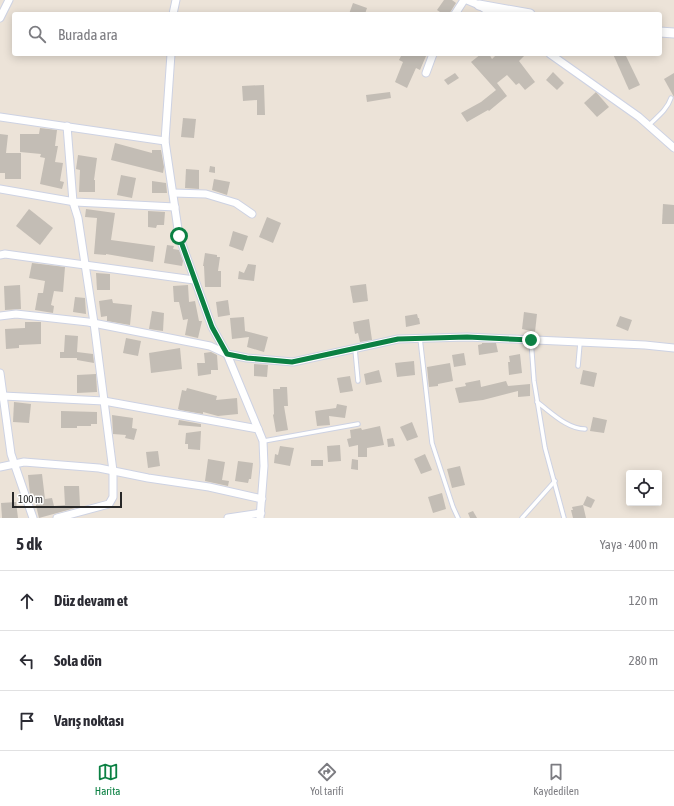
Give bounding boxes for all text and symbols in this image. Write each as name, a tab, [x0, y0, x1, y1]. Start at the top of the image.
search box	[12, 12, 662, 56]
icon: search	[26, 23, 48, 45]
text: Burada ara	[58, 26, 118, 43]
route start	[170, 227, 188, 245]
route end	[522, 331, 540, 349]
map controls	[626, 470, 662, 506]
button: locate	[626, 470, 662, 506]
scale bar	[12, 490, 122, 509]
text: 100 m	[18, 493, 43, 505]
text: 5 dk	[16, 534, 42, 554]
text: Yaya · 400 m	[600, 537, 658, 552]
icon: ahead	[16, 590, 38, 612]
text: Düz devam et	[54, 592, 128, 609]
text: 120 m	[629, 593, 658, 608]
icon: left	[16, 650, 38, 672]
text: Sola dön	[54, 652, 102, 669]
text: 280 m	[629, 653, 658, 668]
icon: arrive	[16, 710, 38, 732]
text: Varış noktası	[54, 712, 124, 729]
tab: Harita	[95, 761, 120, 797]
tab: Yol tarifi	[310, 761, 344, 797]
tab: Kaydedilen	[533, 761, 579, 797]

